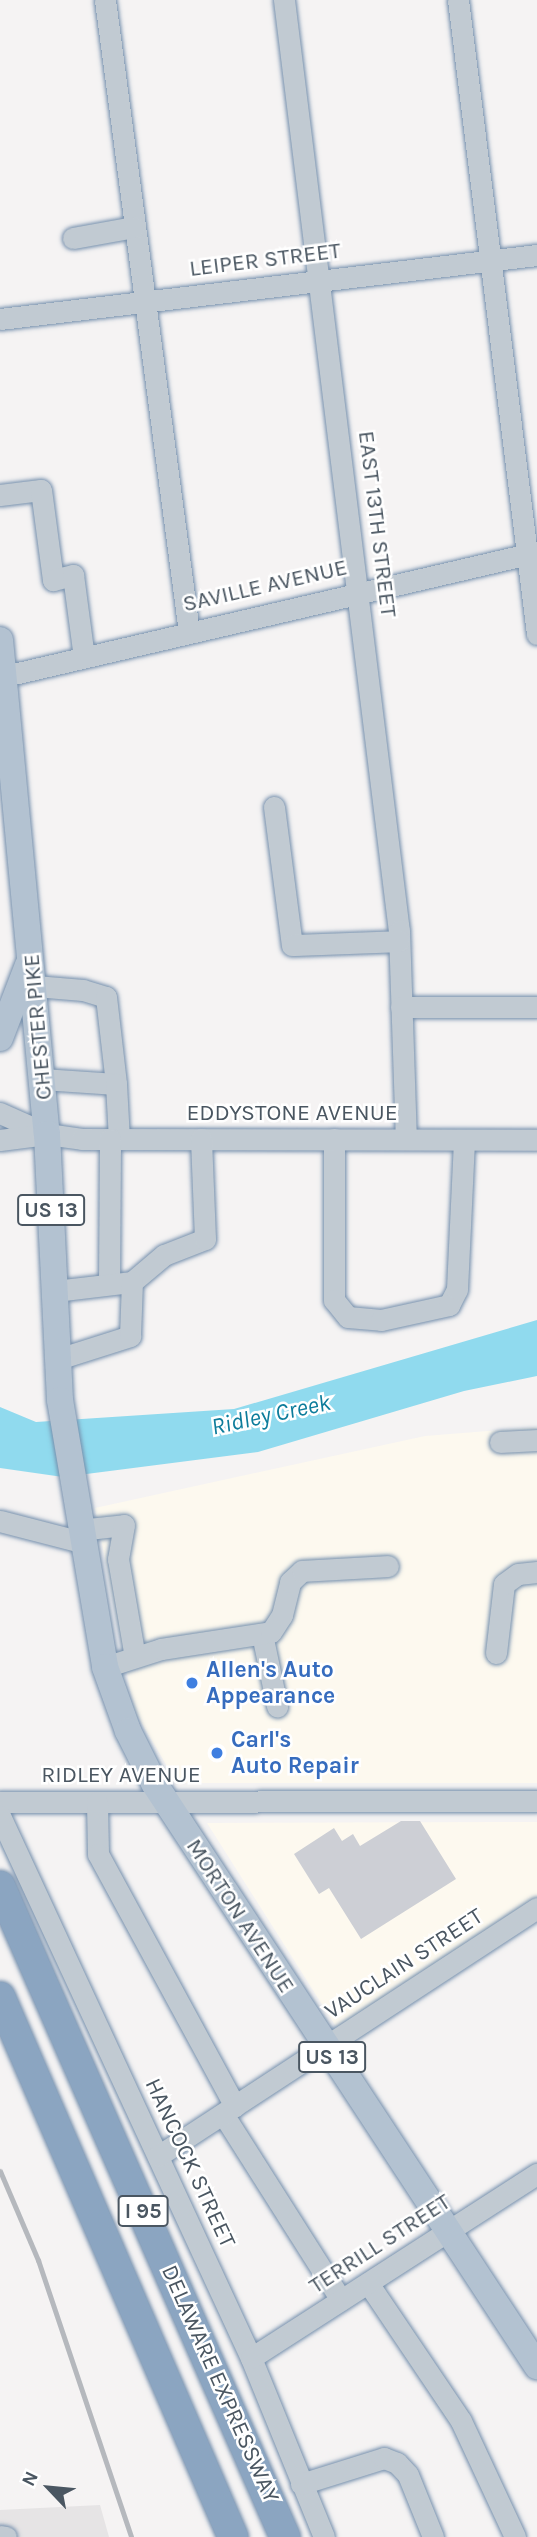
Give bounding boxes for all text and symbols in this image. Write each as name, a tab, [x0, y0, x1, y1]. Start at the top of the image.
street label: LEIPER STREET	[188, 237, 342, 283]
street label: EAST 13TH STREET	[352, 429, 402, 619]
street label: SAVILLE AVENUE	[180, 554, 350, 618]
street label: CHESTER PIKE	[18, 953, 58, 1101]
street label: EDDYSTONE AVENUE	[186, 1099, 398, 1127]
road number: US 13	[16, 1192, 86, 1228]
water label: Ridley Creek	[209, 1388, 333, 1442]
place label: Allen's Auto Appearance	[206, 1656, 335, 1710]
marker: Allen's Auto Appearance	[184, 1675, 200, 1691]
place label: Carl's Auto Repair	[231, 1726, 359, 1780]
marker: Carl's Auto Repair	[209, 1745, 225, 1761]
street label: RIDLEY AVENUE	[41, 1761, 201, 1789]
street label: MORTON AVENUE	[180, 1834, 300, 1998]
street label: VAUCLAIN STREET	[320, 1903, 488, 2025]
road number: US 13	[297, 2039, 367, 2074]
street label: HANCOCK STREET	[139, 2074, 241, 2252]
street label: TERRILL STREET	[304, 2188, 456, 2300]
road number: I 95	[117, 2194, 169, 2228]
street label: DELAWARE EXPRESSWAY	[155, 2261, 285, 2507]
north arrow	[14, 2453, 84, 2523]
text: N	[17, 2468, 43, 2490]

